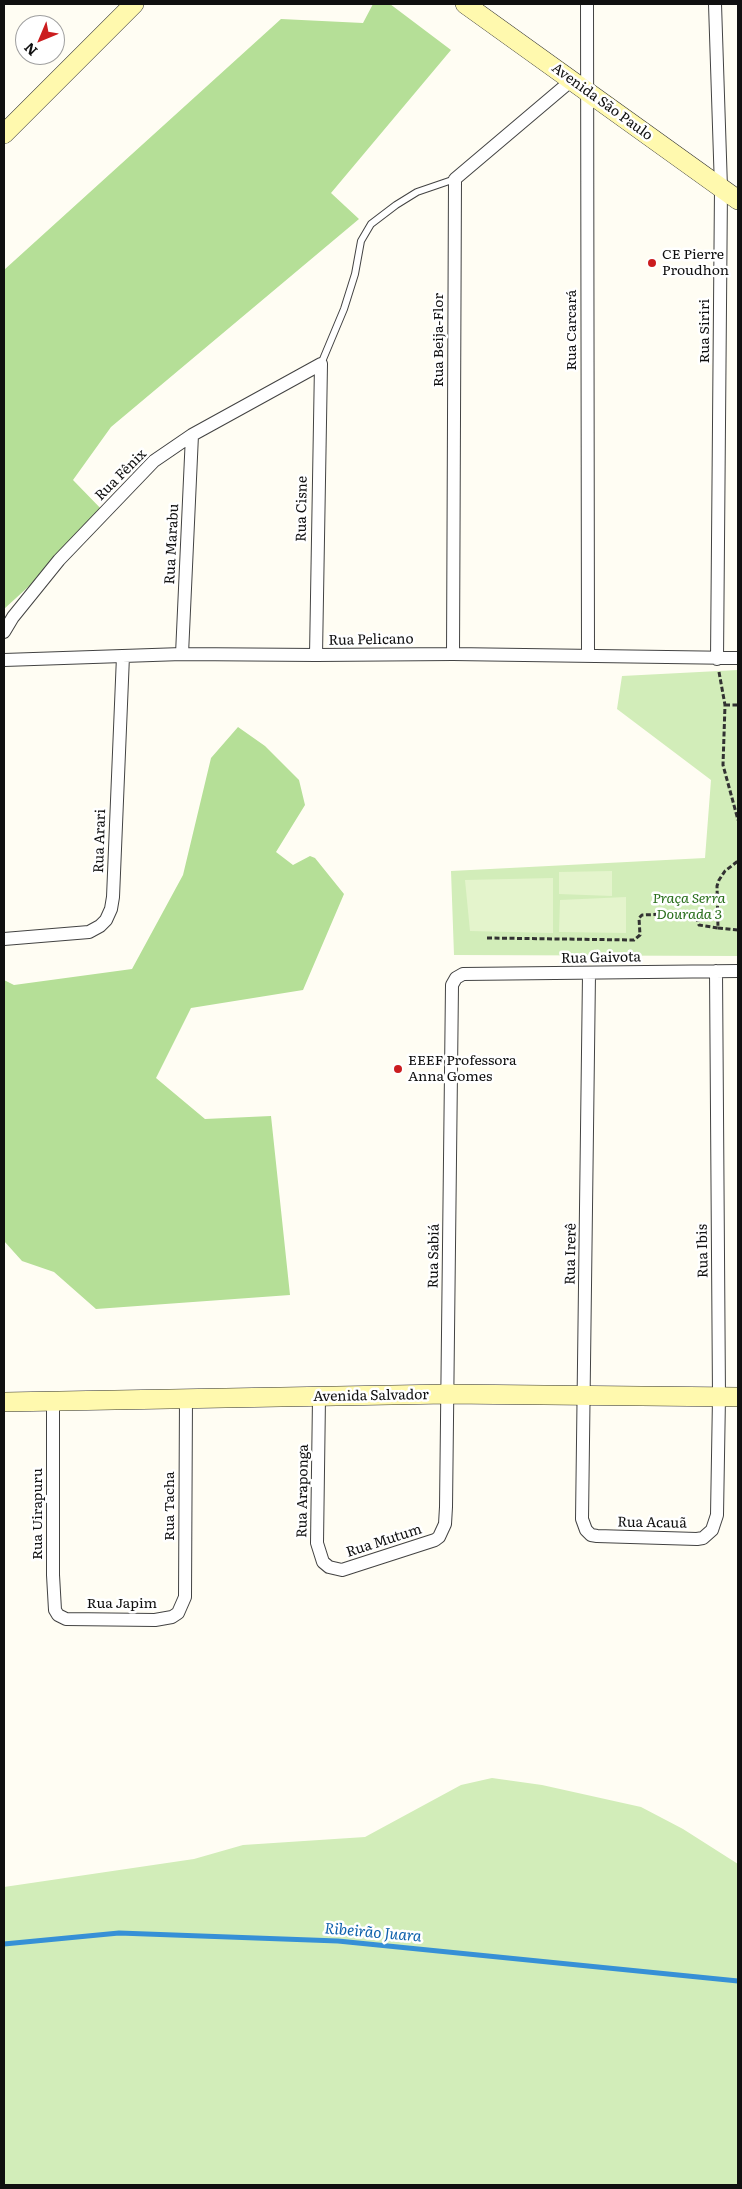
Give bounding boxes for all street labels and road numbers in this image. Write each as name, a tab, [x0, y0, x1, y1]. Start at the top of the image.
street label: Avenida São Paulo	[548, 60, 656, 144]
street label: Rua Carcará	[564, 290, 580, 370]
street label: Rua Beija-Flor	[431, 293, 447, 387]
street label: Rua Siriri	[697, 299, 713, 363]
street label: Rua Fênix	[92, 446, 150, 504]
street label: Rua Cisne	[293, 476, 311, 542]
street label: Rua Marabu	[161, 503, 183, 585]
street label: Rua Pelicano	[328, 631, 414, 649]
street label: Rua Arari	[90, 809, 110, 873]
street label: Rua Gaivota	[561, 949, 641, 967]
street label: Rua Sabiá	[425, 1223, 443, 1289]
street label: Rua Irerê	[562, 1223, 580, 1285]
street label: Rua Ibis	[694, 1224, 712, 1278]
street label: Avenida Salvador	[313, 1387, 429, 1405]
street label: Rua Araponga	[294, 1444, 312, 1538]
street label: Rua Uirapuru	[30, 1468, 46, 1560]
street label: Rua Tacha	[162, 1471, 178, 1541]
street label: Rua Acauã	[617, 1514, 687, 1532]
street label: Rua Mutum	[344, 1521, 424, 1561]
street label: Rua Japim	[87, 1596, 157, 1612]

